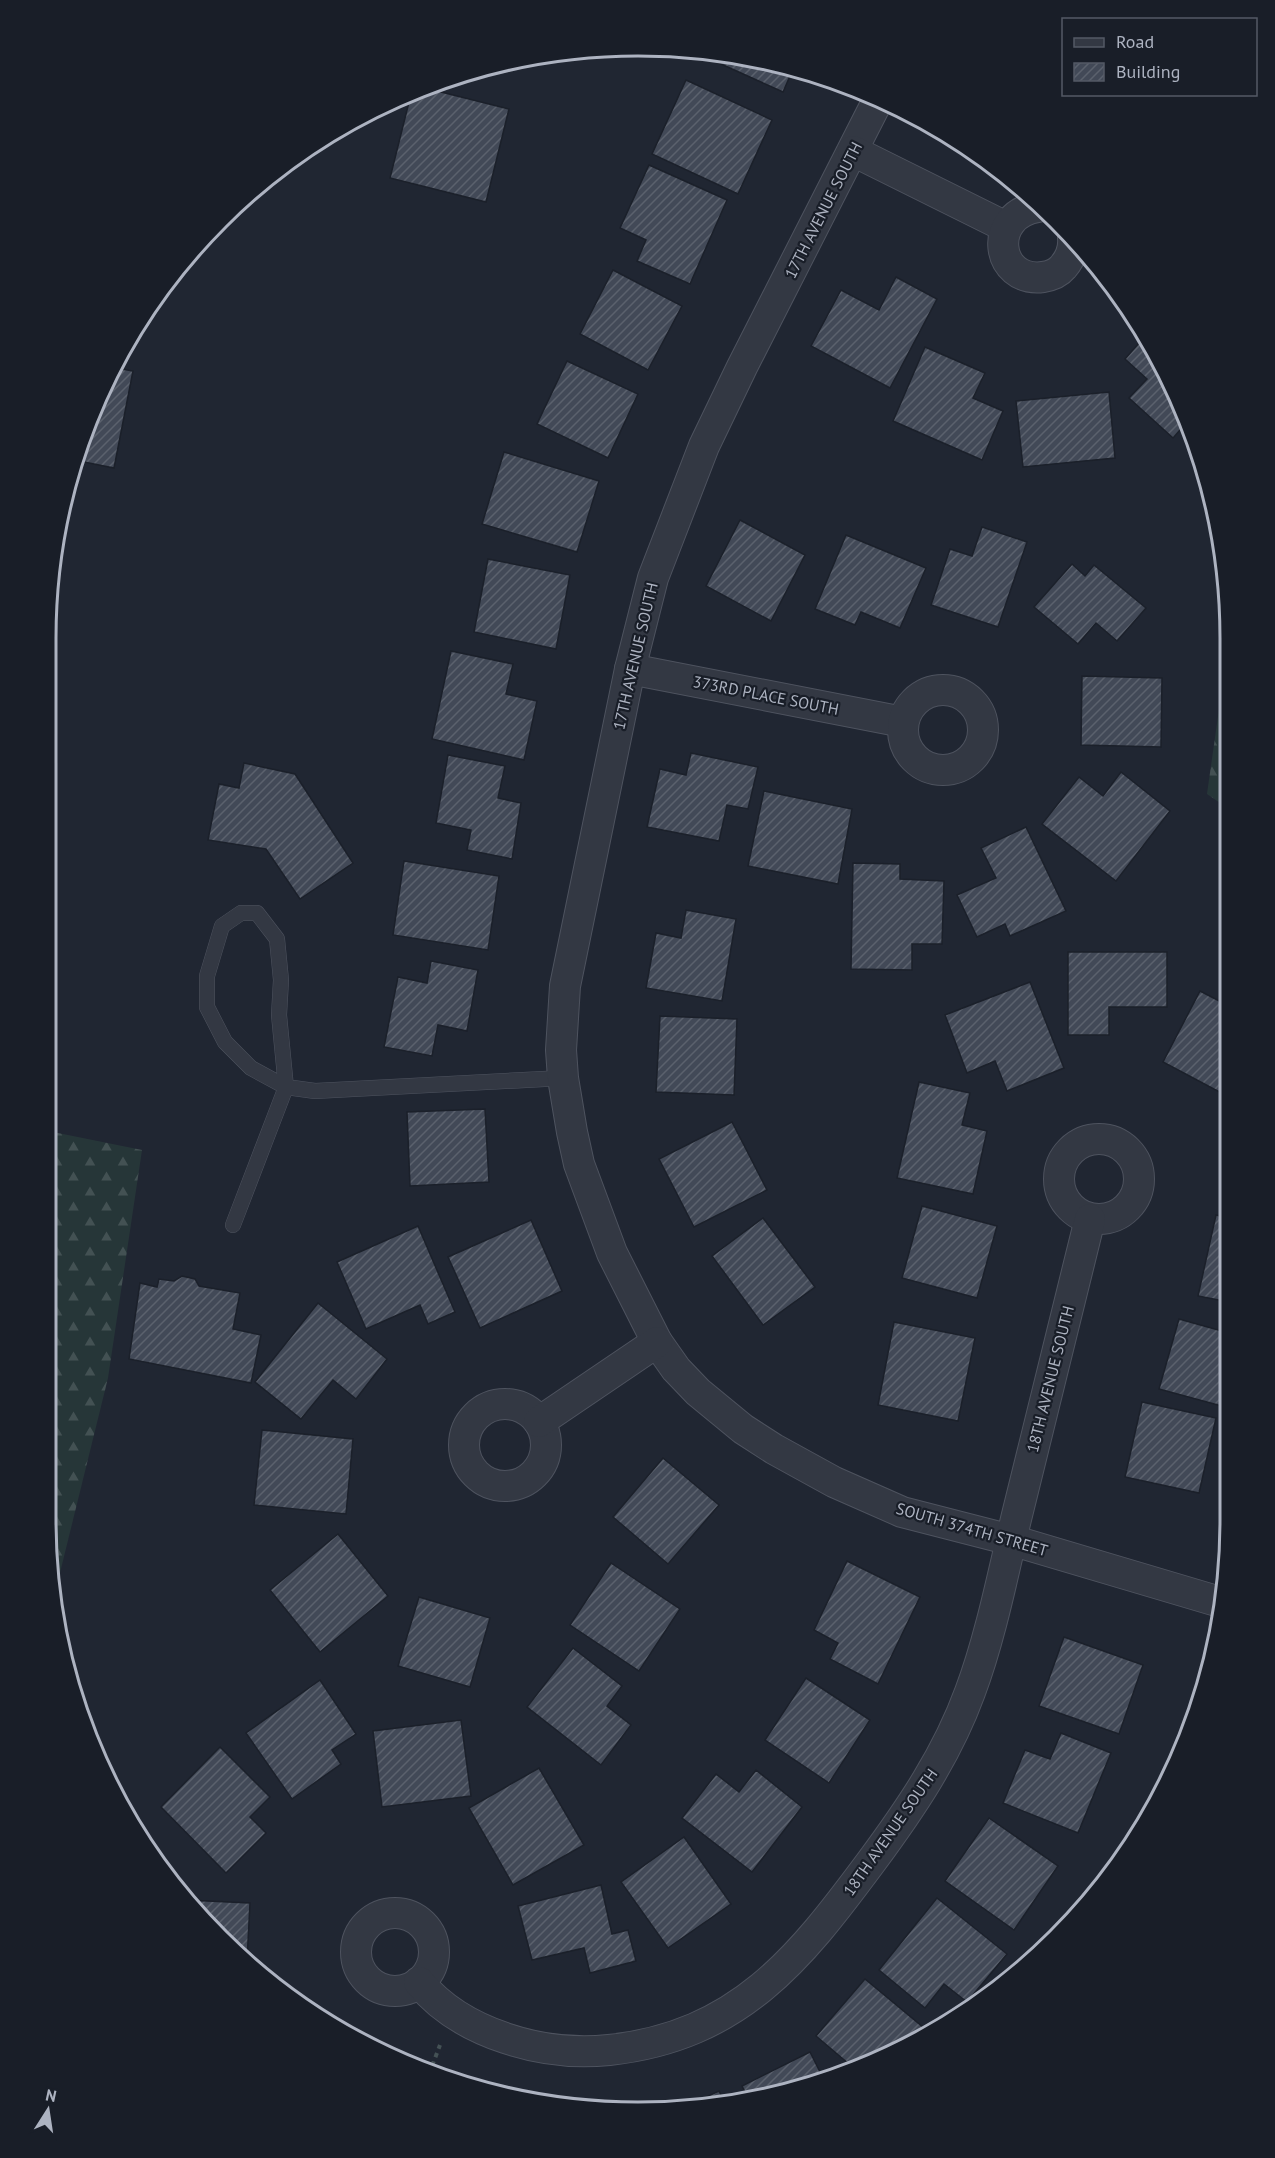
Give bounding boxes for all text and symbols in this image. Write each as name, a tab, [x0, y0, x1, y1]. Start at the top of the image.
legend	[1062, 18, 1257, 96]
text: Road	[1116, 30, 1154, 53]
text: Building	[1116, 60, 1180, 83]
street label: 17TH AVENUE SOUTH	[780, 138, 866, 282]
street label: 17TH AVENUE SOUTH	[608, 580, 662, 732]
street label: 373RD PLACE SOUTH	[691, 671, 841, 719]
street label: 18TH AVENUE SOUTH	[1022, 1303, 1078, 1455]
street label: SOUTH 374TH STREET	[894, 1498, 1050, 1560]
street label: 18TH AVENUE SOUTH	[839, 1765, 941, 1899]
north arrow	[18, 2080, 78, 2140]
text: N	[44, 2084, 58, 2106]

